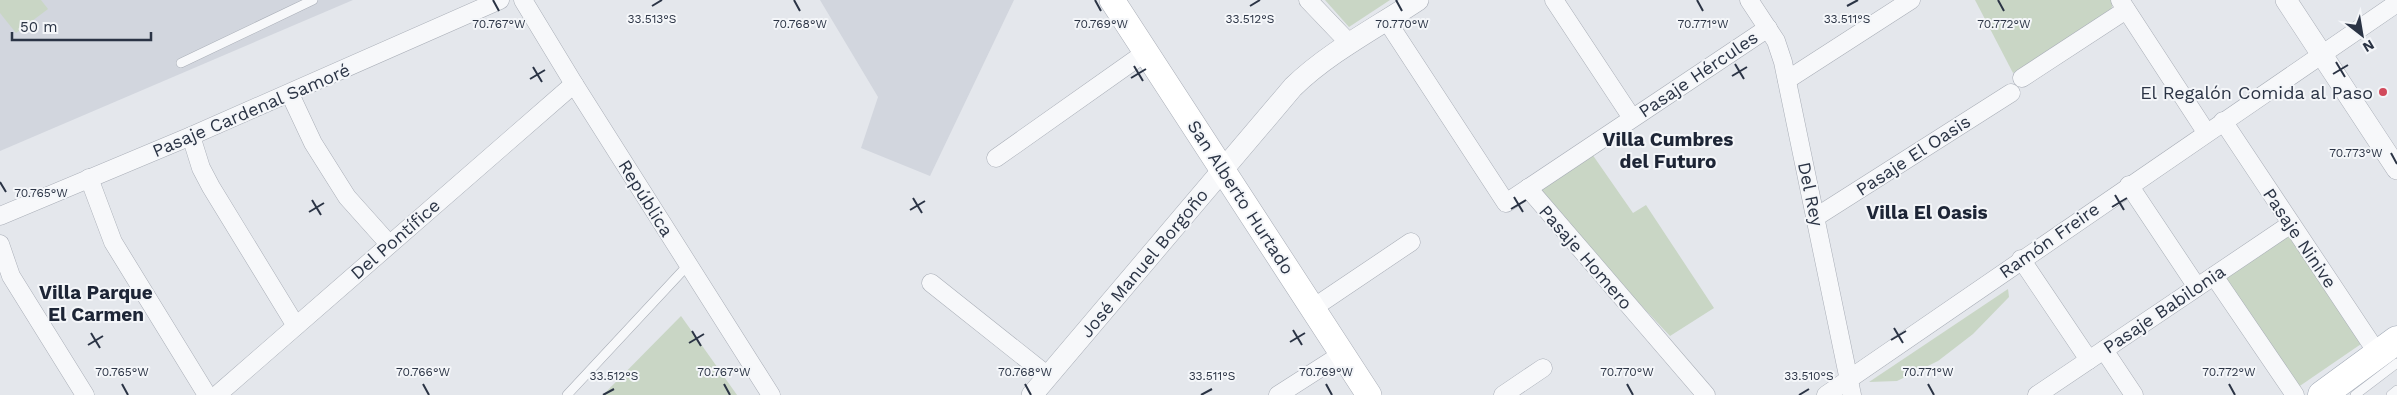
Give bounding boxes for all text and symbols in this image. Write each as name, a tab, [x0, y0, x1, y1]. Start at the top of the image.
scale bar	[12, 10, 151, 42]
north arrow	[2337, 10, 2387, 60]
text: 33.513°S	[627, 12, 677, 26]
text: 33.512°S	[1225, 12, 1275, 26]
text: 33.511°S	[1824, 12, 1870, 26]
text: 70.767°W	[472, 17, 526, 31]
text: 70.768°W	[773, 17, 827, 31]
text: 70.769°W	[1074, 17, 1128, 31]
text: 70.770°W	[1375, 17, 1429, 31]
text: 70.771°W	[1677, 17, 1729, 31]
text: 70.772°W	[1977, 17, 2031, 31]
text: 50 m	[20, 18, 57, 36]
street label: Pasaje Hércules	[1634, 26, 1762, 122]
text: N	[2360, 37, 2377, 56]
street label: Pasaje Cardenal Samoré	[149, 59, 353, 161]
place label: El Regalón Comida al Paso	[2140, 82, 2373, 103]
marker: El Regalón Comida al Paso	[2377, 86, 2389, 98]
street label: Pasaje El Oasis	[1852, 110, 1974, 200]
street label: San Alberto Hurtado	[1183, 116, 1299, 278]
district label: Villa Cumbres del Futuro	[1602, 128, 1734, 173]
text: 70.773°W	[2329, 146, 2383, 160]
street label: República	[614, 156, 678, 240]
street label: Del Rey	[1794, 160, 1828, 229]
street label: José Manuel Borgoño	[1076, 184, 1212, 342]
street label: Pasaje Ninive	[2259, 184, 2341, 292]
text: 70.765°W	[14, 186, 68, 200]
street label: Del Pontífice	[346, 194, 444, 284]
street label: Ramón Freire	[1995, 198, 2103, 282]
street label: Pasaje Homero	[1535, 201, 1637, 313]
district label: Villa El Oasis	[1866, 201, 1988, 224]
street label: Pasaje Babilonia	[2099, 260, 2229, 358]
district label: Villa Parque El Carmen	[39, 281, 153, 326]
text: 70.765°W	[95, 365, 149, 379]
text: 70.766°W	[396, 365, 450, 379]
text: 70.767°W	[697, 365, 751, 379]
text: 70.768°W	[998, 365, 1052, 379]
text: 70.769°W	[1299, 365, 1353, 379]
text: 70.770°W	[1600, 365, 1654, 379]
text: 70.771°W	[1902, 365, 1954, 379]
text: 70.772°W	[2202, 365, 2256, 379]
text: 33.512°S	[589, 369, 639, 383]
text: 33.511°S	[1189, 369, 1235, 383]
text: 33.510°S	[1784, 369, 1834, 383]

